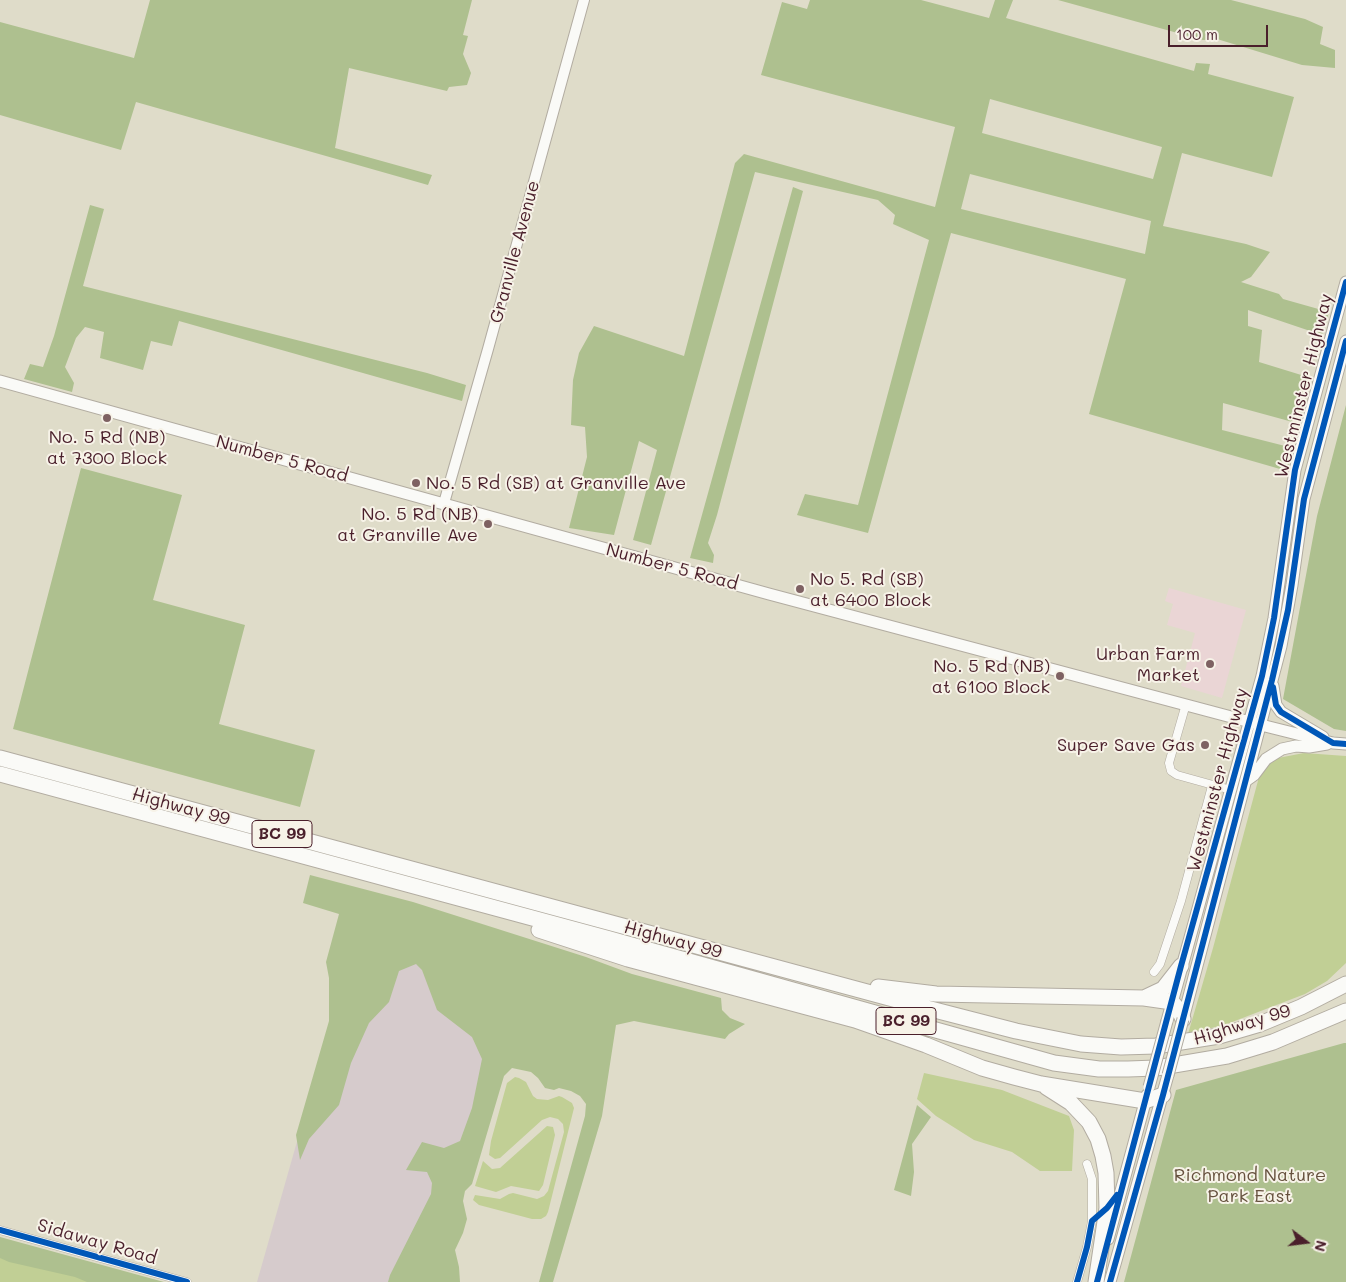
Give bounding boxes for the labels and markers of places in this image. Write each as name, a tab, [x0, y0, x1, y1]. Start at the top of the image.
marker: No. 5 Rd (NB) at 7300 Block	[101, 412, 113, 424]
place label: No. 5 Rd (NB) at 7300 Block	[47, 426, 167, 468]
place label: No. 5 Rd (SB) at Granville Ave	[426, 472, 686, 494]
marker: No. 5 Rd (SB) at Granville Ave	[410, 477, 422, 489]
place label: No. 5 Rd (NB) at Granville Ave	[337, 503, 478, 546]
marker: No. 5 Rd (NB) at Granville Ave	[482, 518, 494, 530]
place label: No 5. Rd (SB) at 6400 Block	[810, 568, 931, 610]
marker: No 5. Rd (SB) at 6400 Block	[794, 583, 806, 595]
place label: Urban Farm Market	[1096, 643, 1200, 686]
place label: No. 5 Rd (NB) at 6100 Block	[932, 655, 1050, 698]
marker: Urban Farm Market	[1204, 658, 1216, 670]
marker: No. 5 Rd (NB) at 6100 Block	[1054, 670, 1066, 682]
place label: Super Save Gas	[1057, 734, 1195, 756]
marker: Super Save Gas	[1199, 739, 1211, 751]

